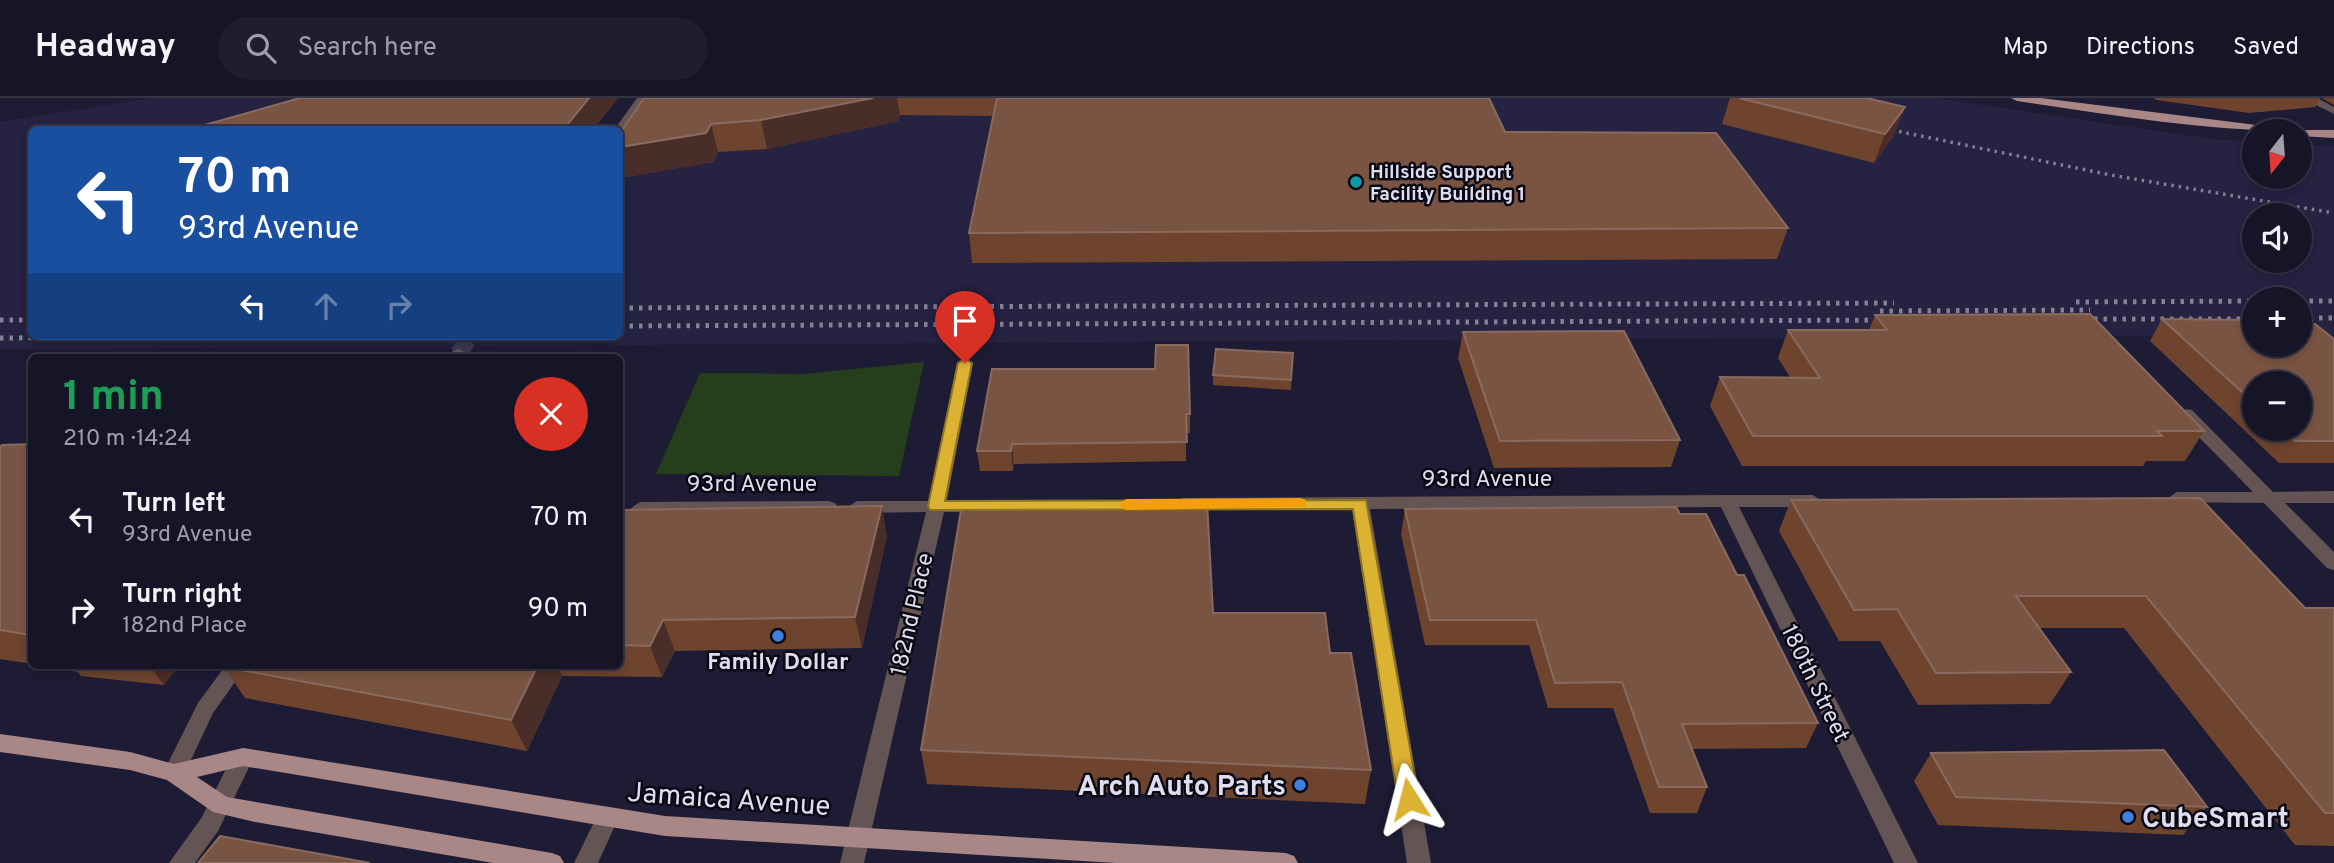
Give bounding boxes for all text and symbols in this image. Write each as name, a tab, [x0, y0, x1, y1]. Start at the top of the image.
search box	[218, 17, 708, 80]
text: Headway	[35, 27, 176, 69]
icon: search	[242, 29, 280, 67]
text: Search here	[298, 32, 437, 65]
text: Map	[2003, 33, 2048, 63]
text: Directions	[2086, 33, 2195, 63]
text: Saved	[2233, 33, 2299, 63]
north arrow	[2242, 119, 2312, 189]
map controls	[2242, 119, 2312, 441]
text: 70 m	[178, 149, 292, 211]
icon: left	[63, 154, 154, 245]
place label: Hillside Support Facility Building 1	[1370, 161, 1525, 207]
marker: Hillside Support Facility Building 1	[1348, 174, 1364, 190]
button: sound	[2242, 203, 2312, 273]
text: 93rd Avenue	[178, 210, 359, 250]
icon: left	[234, 287, 272, 325]
icon: ahead	[307, 287, 345, 325]
icon: right	[380, 287, 418, 325]
button: +	[2242, 287, 2312, 357]
pin	[935, 291, 995, 363]
icon: arrive	[946, 302, 984, 340]
button: −	[2242, 371, 2312, 441]
text: 1 min	[63, 372, 164, 425]
button: close	[514, 377, 588, 451]
text: 210 m · 14:24	[63, 425, 192, 454]
street label: 93rd Avenue	[1422, 466, 1552, 495]
street label: 93rd Avenue	[687, 471, 817, 500]
text: Turn left	[122, 488, 226, 521]
icon: left	[63, 500, 101, 538]
text: 70 m	[530, 502, 588, 535]
text: 93rd Avenue	[122, 521, 252, 550]
street label: 182nd Place	[885, 550, 942, 679]
text: Turn right	[122, 579, 242, 612]
icon: right	[63, 591, 101, 629]
text: 90 m	[528, 593, 588, 626]
text: 182nd Place	[122, 612, 247, 641]
street label: 180th Street	[1773, 621, 1855, 748]
marker: Family Dollar	[770, 628, 786, 644]
place label: Family Dollar	[707, 649, 849, 678]
position arrow	[1372, 762, 1446, 836]
place label: Arch Auto Parts	[1078, 770, 1286, 806]
street label: Jamaica Avenue	[626, 776, 832, 826]
marker: Arch Auto Parts	[1292, 777, 1308, 793]
place label: CubeSmart	[2142, 802, 2289, 838]
marker: CubeSmart	[2120, 809, 2136, 825]

